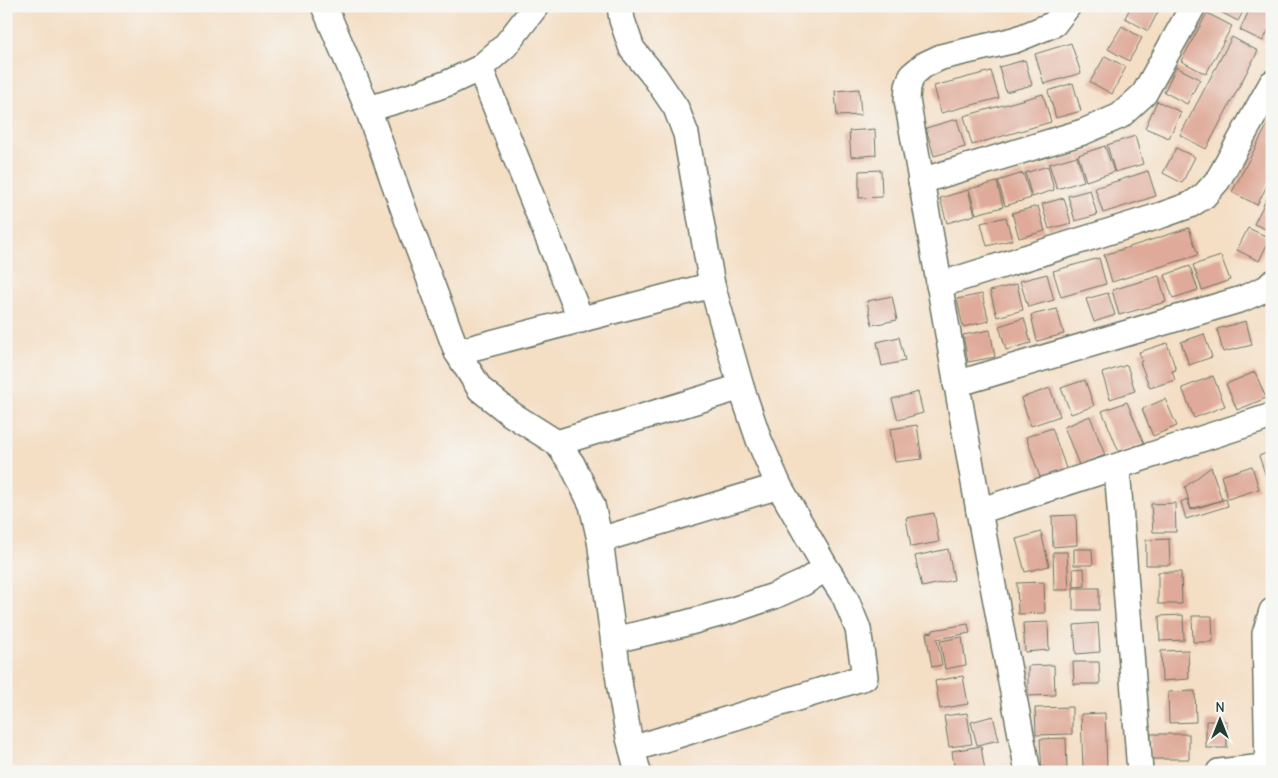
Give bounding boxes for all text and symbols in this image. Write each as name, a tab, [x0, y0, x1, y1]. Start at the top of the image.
north arrow	[1196, 696, 1246, 746]
text: N	[1215, 699, 1225, 716]

